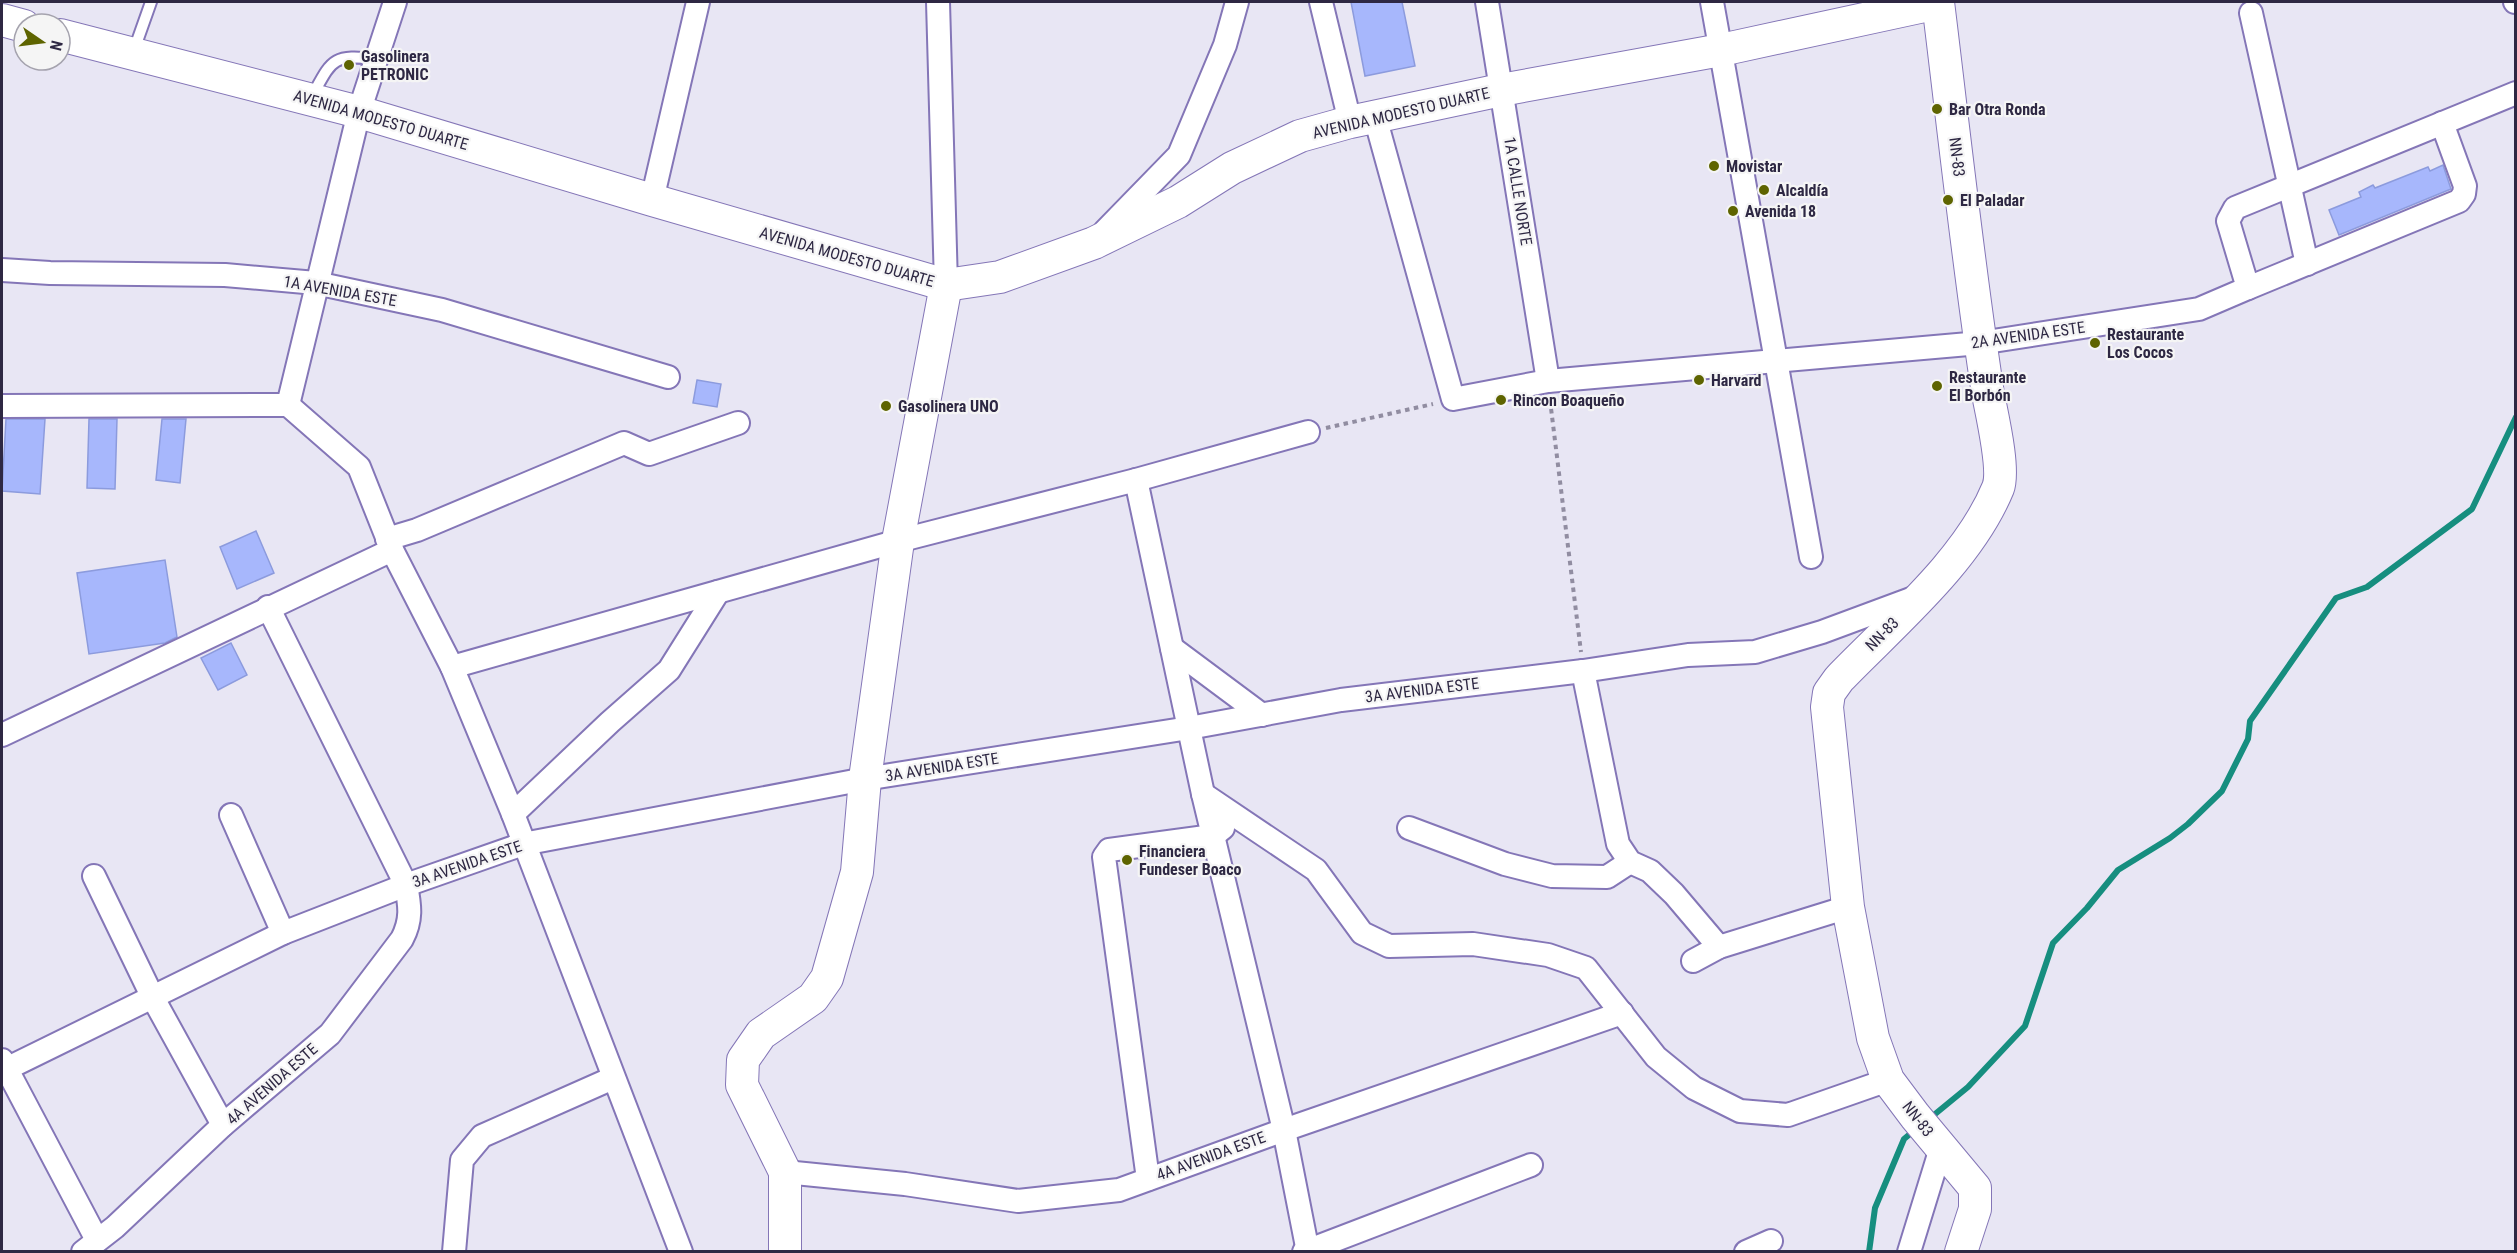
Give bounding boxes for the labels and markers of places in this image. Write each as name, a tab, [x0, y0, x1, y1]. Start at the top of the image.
place label: Gasolinera PETRONIC	[361, 47, 430, 84]
marker: Gasolinera PETRONIC	[342, 58, 356, 72]
place label: Bar Otra Ronda	[1949, 100, 2046, 119]
marker: Bar Otra Ronda	[1930, 102, 1944, 116]
place label: Movistar	[1726, 157, 1782, 176]
marker: Movistar	[1707, 159, 1721, 173]
place label: Alcaldía	[1776, 181, 1829, 200]
marker: Alcaldía	[1757, 183, 1771, 197]
place label: El Paladar	[1960, 191, 2024, 210]
marker: El Paladar	[1941, 193, 1955, 207]
place label: Avenida 18	[1745, 202, 1816, 221]
marker: Avenida 18	[1726, 204, 1740, 218]
place label: Restaurante Los Cocos	[2107, 325, 2184, 362]
marker: Restaurante Los Cocos	[2088, 336, 2102, 350]
place label: Restaurante El Borbón	[1949, 368, 2026, 405]
place label: Harvard	[1711, 371, 1762, 390]
marker: Harvard	[1692, 373, 1706, 387]
marker: Restaurante El Borbón	[1930, 379, 1944, 393]
place label: Rincon Boaqueño	[1513, 391, 1624, 410]
marker: Rincon Boaqueño	[1494, 393, 1508, 407]
place label: Gasolinera UNO	[898, 397, 999, 416]
marker: Gasolinera UNO	[879, 399, 893, 413]
place label: Financiera Fundeser Boaco	[1139, 842, 1242, 879]
marker: Financiera Fundeser Boaco	[1120, 853, 1134, 867]

